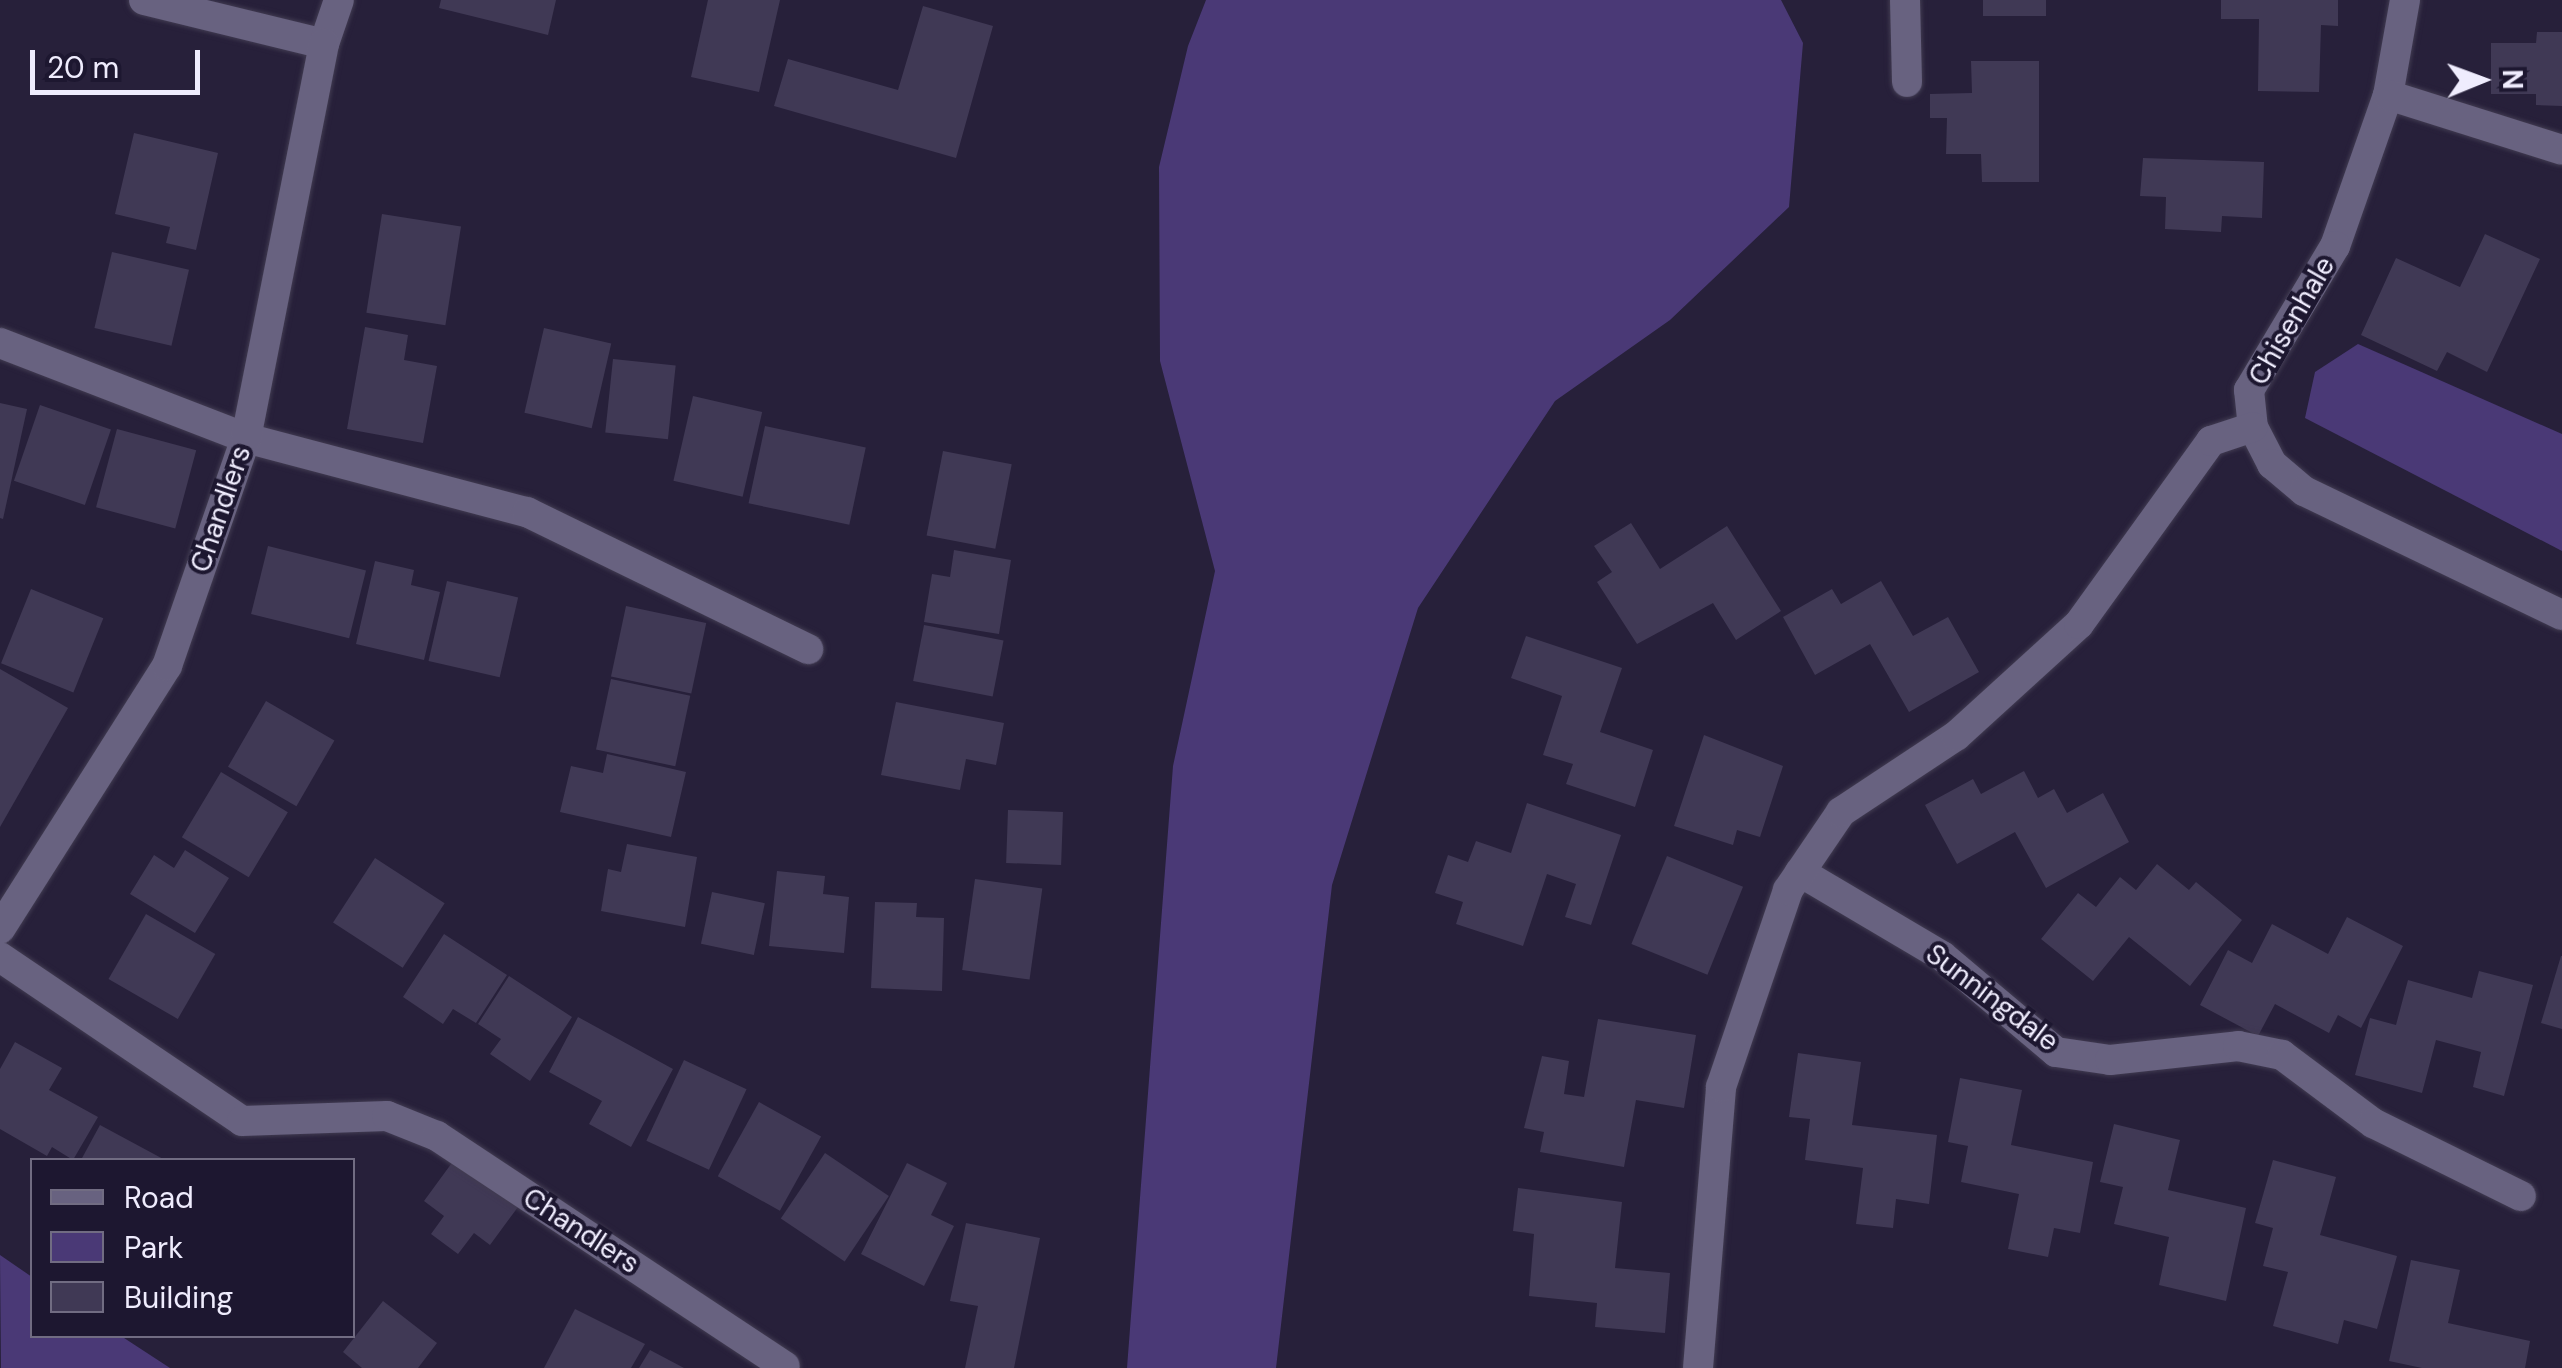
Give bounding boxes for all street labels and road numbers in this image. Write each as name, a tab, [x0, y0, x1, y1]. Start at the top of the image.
street label: Chisenhale	[2242, 251, 2342, 391]
street label: Chandlers	[184, 441, 258, 577]
street label: Sunningdale	[1919, 937, 2065, 1059]
street label: Chandlers	[517, 1181, 645, 1281]

